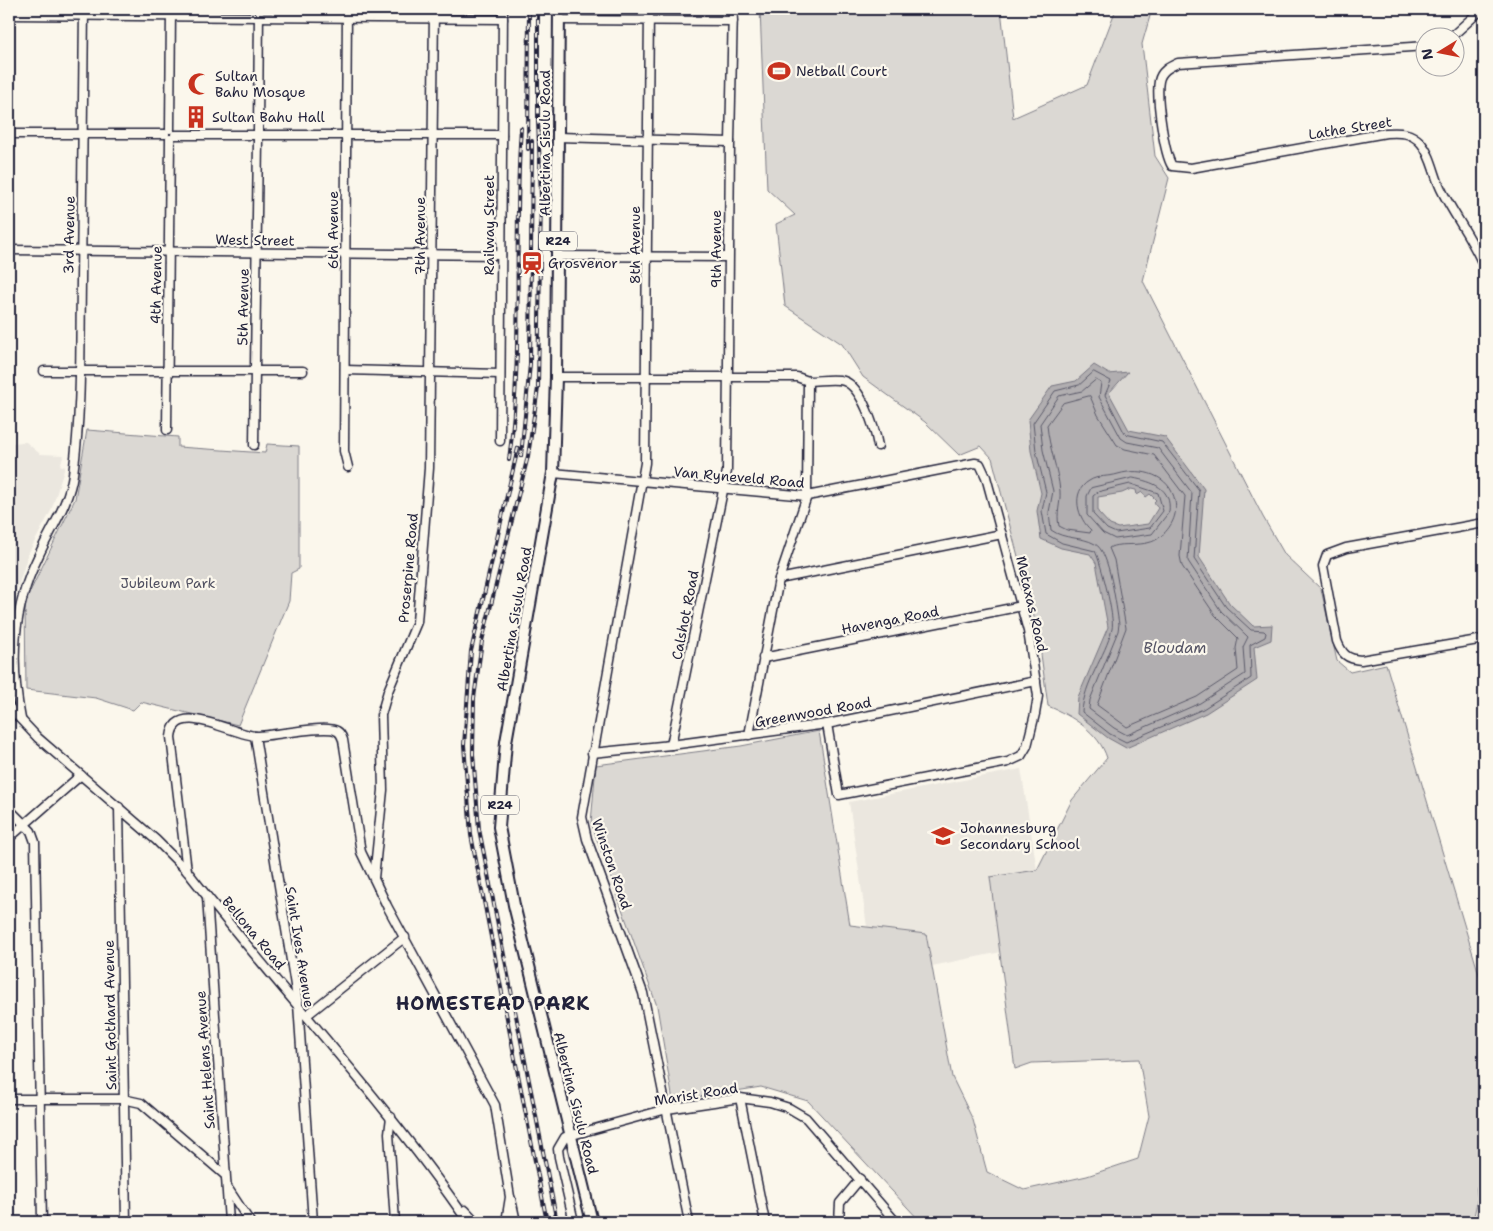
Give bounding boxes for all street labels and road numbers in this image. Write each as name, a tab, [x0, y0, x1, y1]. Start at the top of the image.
street label: Albertina Sisulu Road	[536, 70, 554, 216]
street label: Lathe Street	[1307, 113, 1393, 143]
street label: Railway Street	[480, 175, 498, 275]
street label: 6th Avenue	[324, 191, 342, 269]
street label: 3rd Avenue	[59, 196, 79, 274]
street label: 7th Avenue	[411, 197, 429, 275]
street label: 8th Avenue	[626, 206, 644, 284]
street label: 9th Avenue	[707, 210, 725, 288]
street label: West Street	[215, 230, 295, 250]
road number: R24	[539, 232, 577, 250]
street label: 4th Avenue	[146, 246, 166, 324]
street label: 5th Avenue	[233, 268, 253, 346]
street label: Van Ryneveld Road	[673, 462, 806, 492]
street label: Proserpine Road	[394, 512, 422, 624]
street label: Albertina Sisulu Road	[492, 545, 536, 693]
street label: Metaxas Road	[1012, 554, 1052, 654]
street label: Calshot Road	[667, 569, 703, 661]
street label: Havenga Road	[840, 602, 940, 638]
street label: Greenwood Road	[753, 693, 873, 731]
road number: R24	[481, 796, 519, 814]
street label: Winston Road	[588, 816, 636, 912]
street label: Saint Ives Avenue	[282, 885, 318, 1009]
street label: Bellona Road	[218, 893, 290, 973]
street label: Saint Gothard Avenue	[100, 940, 120, 1090]
street label: Saint Helens Avenue	[191, 990, 219, 1130]
street label: Albertina Sisulu Road	[550, 1030, 602, 1176]
street label: Marist Road	[653, 1078, 739, 1109]

